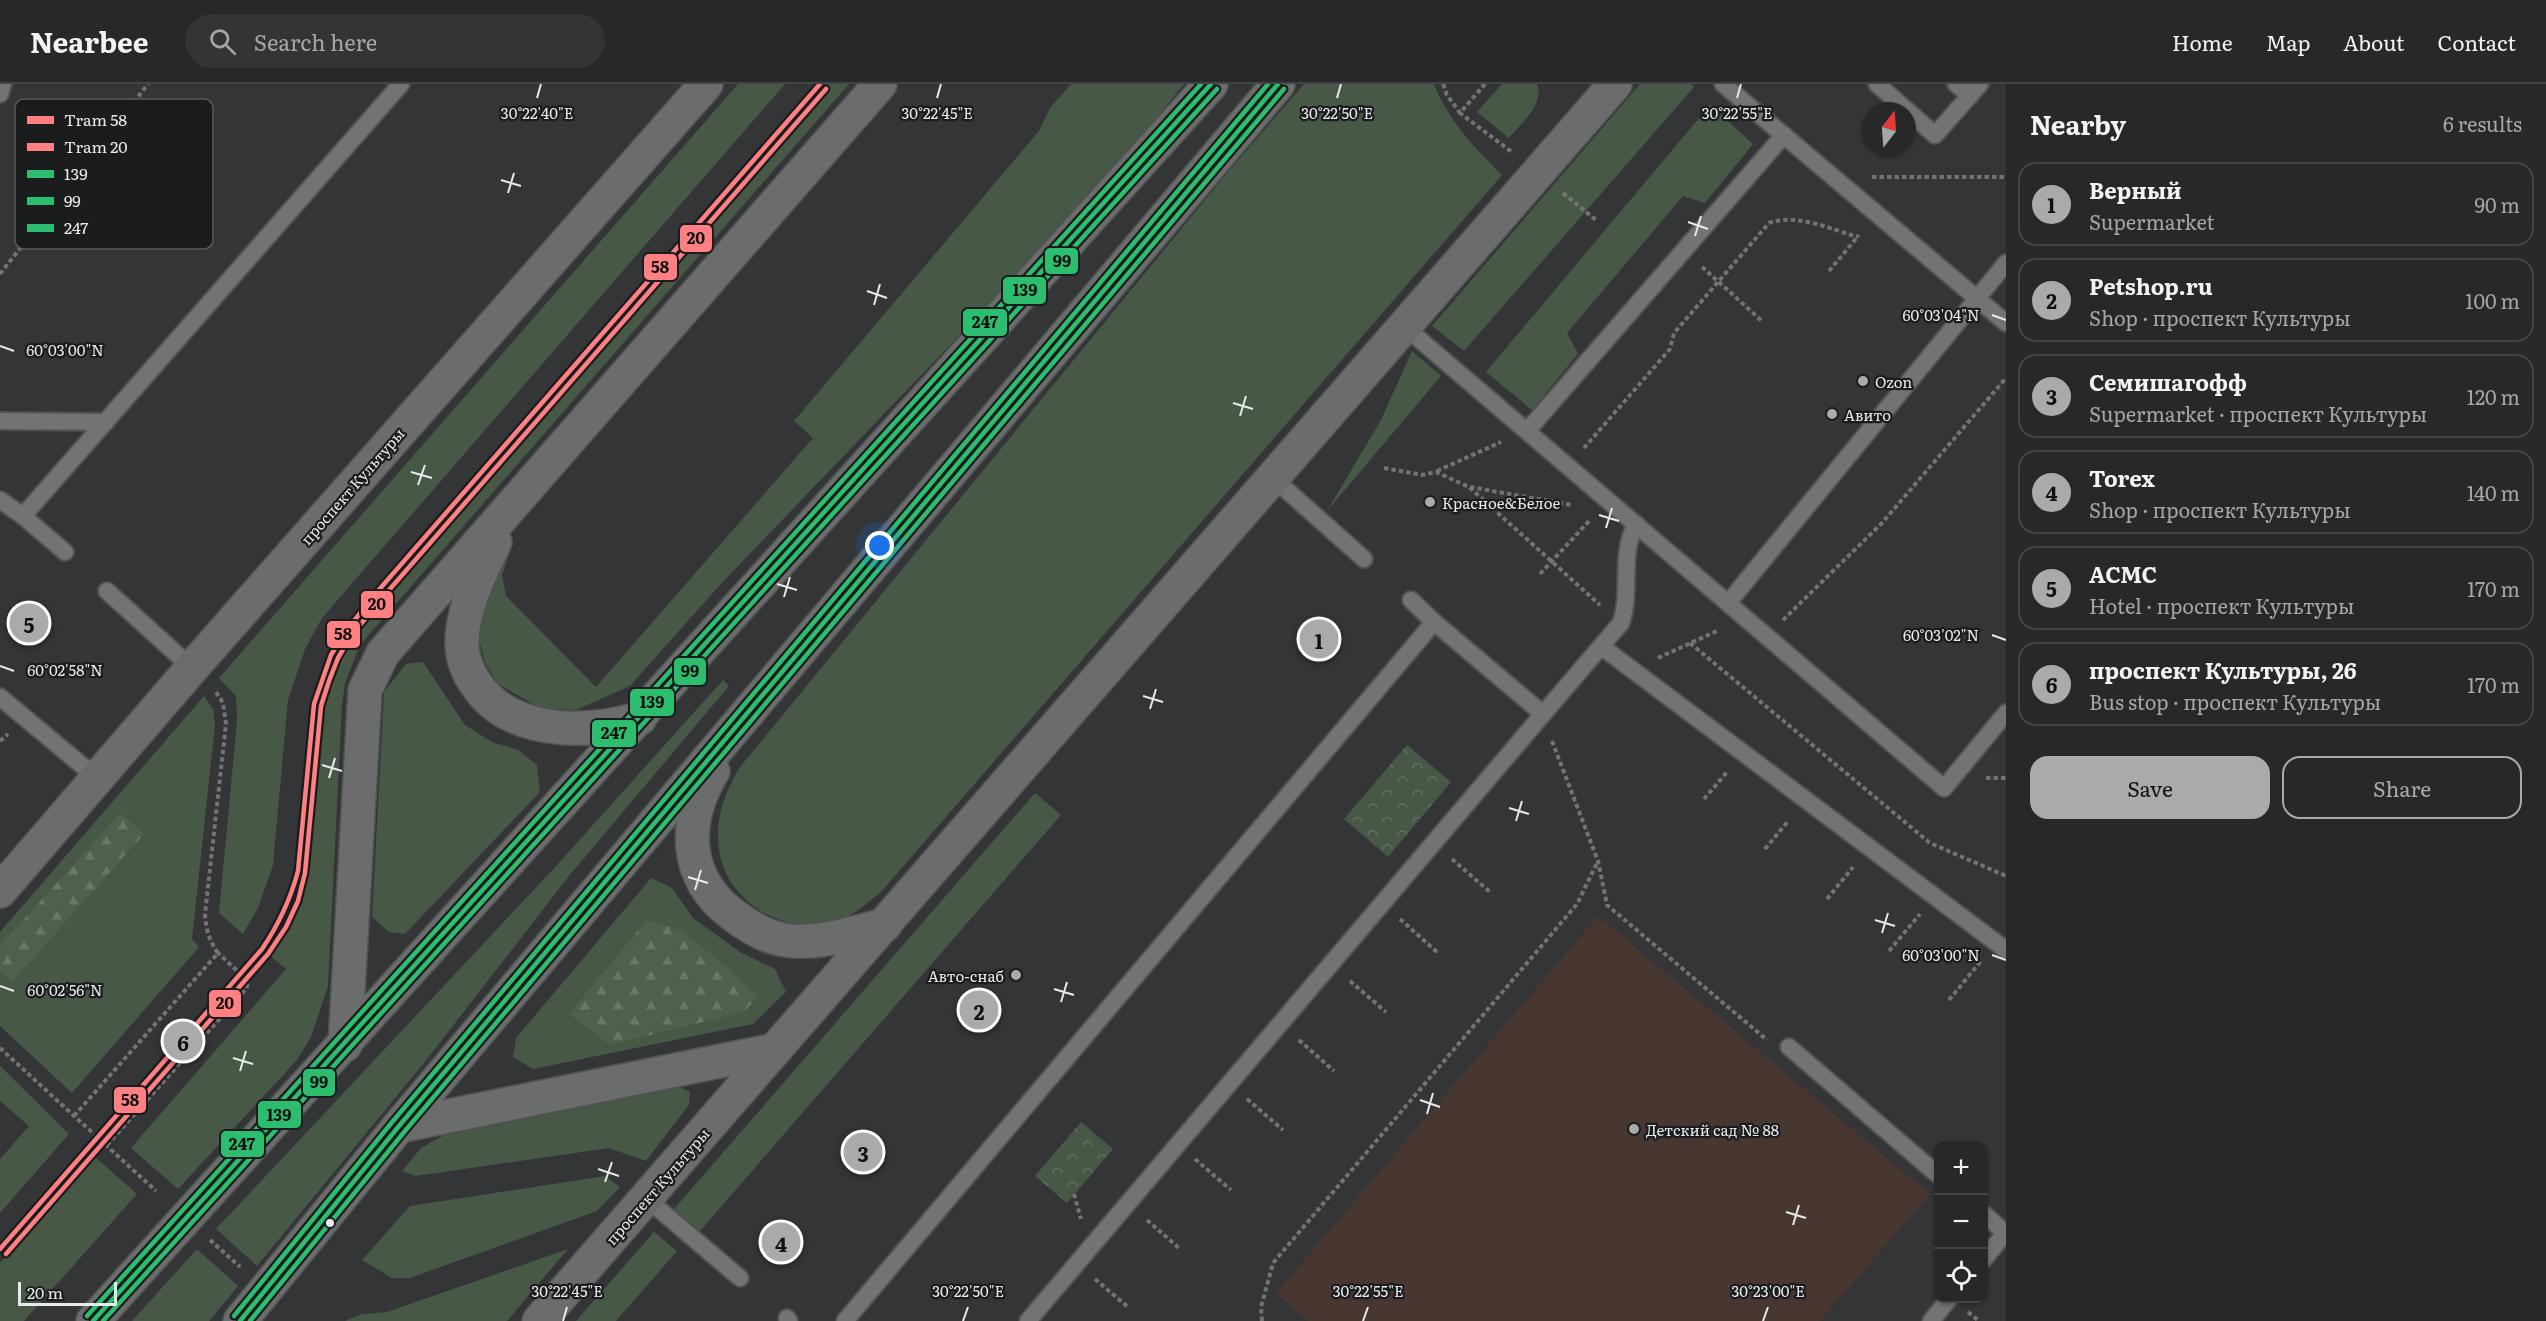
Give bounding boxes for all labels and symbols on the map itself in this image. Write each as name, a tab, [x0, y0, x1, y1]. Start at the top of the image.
legend	[15, 99, 213, 249]
text: 30°22'40"E	[501, 101, 573, 124]
text: 30°22'45"E	[901, 101, 973, 124]
text: 30°22'50"E	[1301, 101, 1373, 124]
text: 30°22'55"E	[1701, 101, 1773, 124]
north arrow	[1862, 102, 1916, 156]
text: Tram 58	[64, 107, 127, 131]
text: Tram 20	[64, 134, 128, 158]
text: 139	[64, 161, 88, 185]
text: 99	[64, 188, 81, 212]
text: 247	[64, 215, 88, 239]
line badge: 20	[679, 224, 713, 253]
text: 20	[687, 225, 705, 249]
line badge: 99	[1044, 247, 1079, 275]
text: 99	[1053, 248, 1071, 272]
line badge: 58	[643, 253, 678, 281]
text: 58	[651, 254, 670, 278]
line badge: 139	[1002, 276, 1047, 305]
text: 139	[1013, 277, 1037, 301]
text: 60°03'04"N	[1902, 303, 1980, 326]
line badge: 247	[962, 308, 1008, 337]
text: 247	[972, 309, 998, 333]
text: 60°03'00"N	[26, 338, 104, 361]
place label: Ozon	[1875, 370, 1912, 393]
marker: Ozon	[1856, 374, 1870, 388]
place label: Авито	[1844, 403, 1891, 426]
marker: Авито	[1825, 407, 1839, 421]
street label: проспект Культуры	[295, 422, 409, 550]
place label: Красное&Белое	[1442, 491, 1560, 514]
marker: Красное&Белое	[1423, 495, 1437, 509]
your location	[865, 531, 894, 560]
line badge: 20	[360, 590, 394, 619]
text: 20	[368, 591, 386, 615]
pin: 5	[9, 600, 48, 646]
pin: 1	[1300, 616, 1338, 662]
line badge: 58	[326, 620, 361, 649]
text: 58	[334, 621, 353, 645]
text: 60°03'02"N	[1903, 623, 1979, 646]
line badge: 99	[673, 657, 707, 686]
text: 60°02'58"N	[27, 658, 103, 681]
text: 99	[681, 658, 699, 682]
line badge: 139	[629, 688, 675, 717]
text: 139	[640, 689, 664, 713]
line badge: 247	[591, 719, 637, 748]
text: 247	[601, 720, 627, 744]
text: 60°03'00"N	[1902, 943, 1980, 966]
place label: Авто-снаб	[928, 964, 1004, 987]
marker: Авто-снаб	[1009, 968, 1023, 982]
text: 60°02'56"N	[27, 978, 103, 1001]
pin: 2	[960, 988, 998, 1032]
line badge: 20	[208, 989, 242, 1018]
text: 20	[216, 990, 234, 1014]
pin: 6	[164, 1018, 202, 1064]
line badge: 99	[302, 1068, 336, 1097]
text: 99	[310, 1069, 328, 1093]
line badge: 58	[113, 1086, 147, 1114]
text: 58	[121, 1087, 140, 1111]
line badge: 139	[257, 1100, 302, 1129]
text: 139	[267, 1102, 291, 1126]
place label: Детский сад № 88	[1646, 1118, 1779, 1141]
street label: проспект Культуры	[600, 1122, 714, 1250]
marker: Детский сад № 88	[1627, 1122, 1641, 1136]
line badge: 247	[220, 1130, 265, 1158]
pin: 3	[844, 1130, 882, 1174]
text: 247	[229, 1131, 255, 1155]
unlabelled marker	[324, 1217, 336, 1229]
pin: 4	[762, 1220, 800, 1264]
scale bar	[18, 1279, 117, 1306]
text: 30°22'45"E	[531, 1279, 603, 1302]
text: 30°22'50"E	[932, 1279, 1004, 1302]
text: 30°22'55"E	[1332, 1279, 1404, 1302]
text: 30°23'00"E	[1731, 1279, 1805, 1302]

